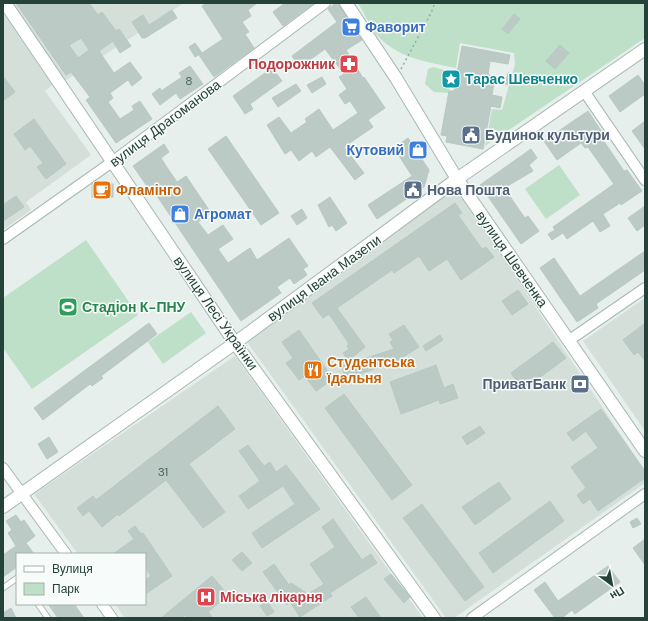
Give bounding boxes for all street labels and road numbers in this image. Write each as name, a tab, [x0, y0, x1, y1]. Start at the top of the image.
street label: вулиця Драгоманова	[106, 75, 224, 171]
street label: вулиця Шевченка	[472, 207, 552, 311]
street label: вулиця Івана Мазепи	[264, 231, 384, 325]
street label: вулиця Лесі Українки	[170, 252, 262, 374]

